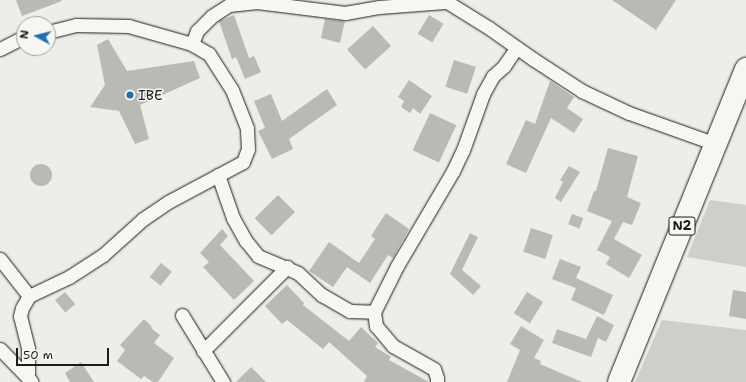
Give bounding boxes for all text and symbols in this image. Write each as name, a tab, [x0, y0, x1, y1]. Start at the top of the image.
north arrow	[16, 16, 56, 56]
text: N	[17, 29, 33, 40]
place label: IBE	[138, 87, 163, 103]
marker: IBE	[125, 90, 135, 100]
road number: N2	[668, 215, 696, 237]
scale bar	[18, 340, 111, 366]
text: 50 m	[23, 347, 53, 363]

